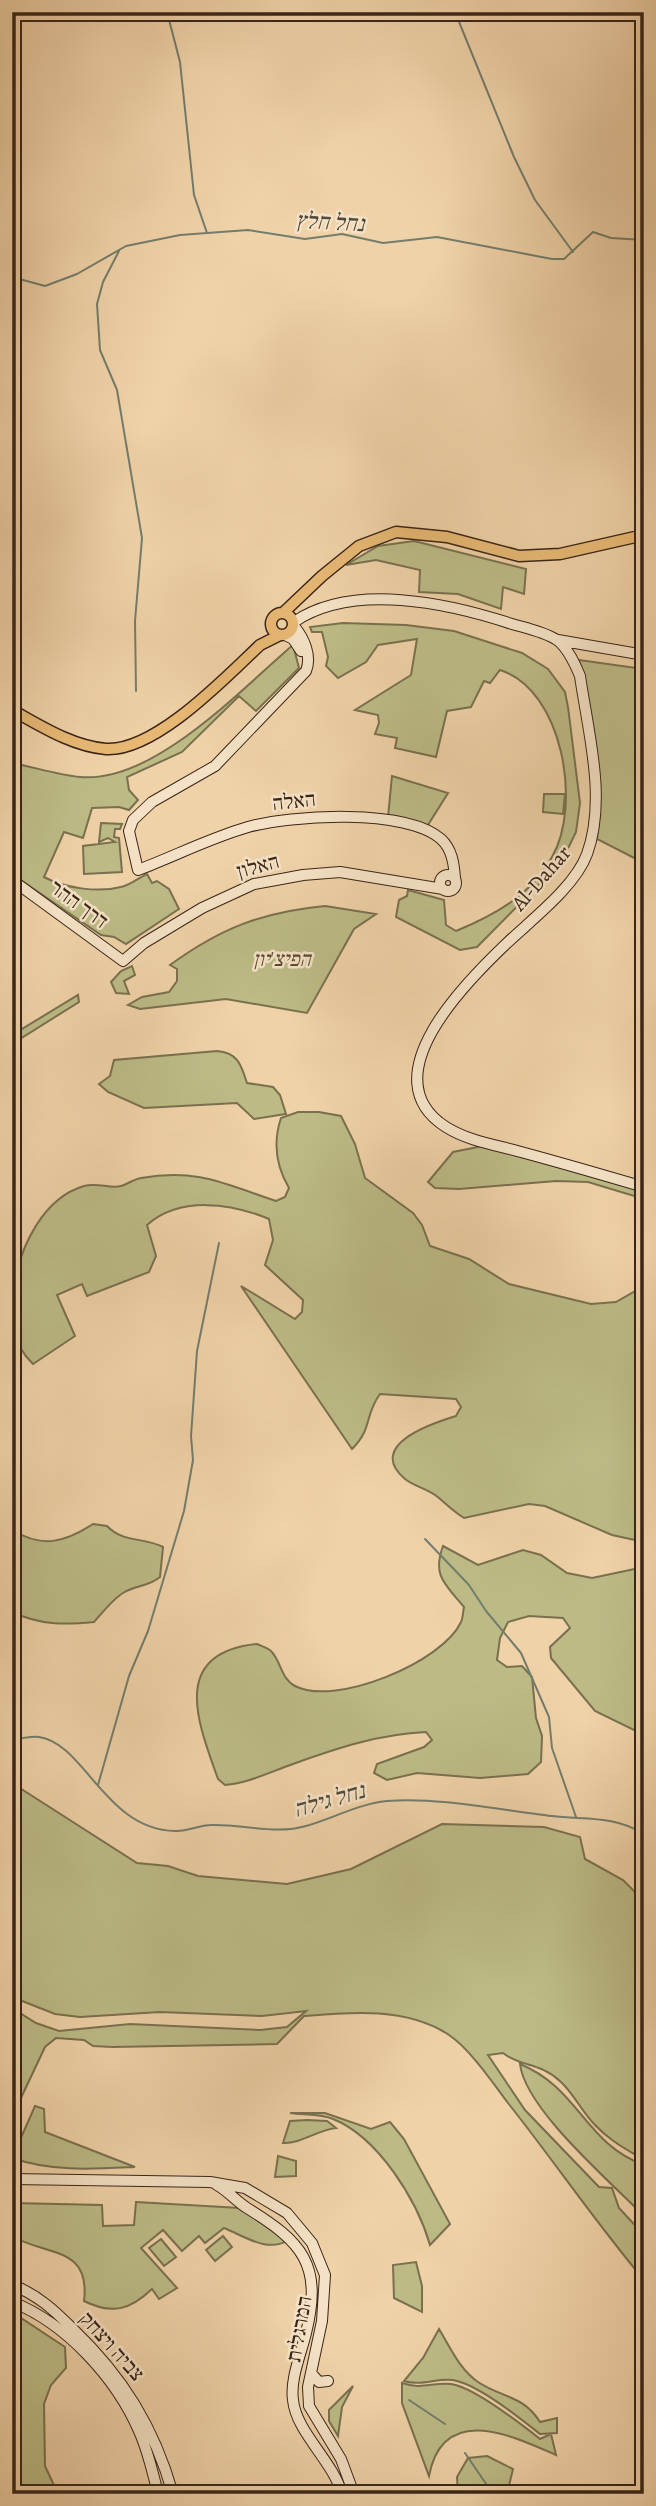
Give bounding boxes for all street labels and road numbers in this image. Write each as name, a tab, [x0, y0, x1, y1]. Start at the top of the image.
street label: האלה	[271, 785, 317, 817]
street label: Al-Dahar	[504, 839, 577, 917]
street label: האלון	[234, 847, 282, 885]
street label: דרך ההר	[44, 873, 114, 935]
street label: המרגלית	[279, 2294, 319, 2364]
street label: צביה ויצחק	[73, 2305, 151, 2387]

